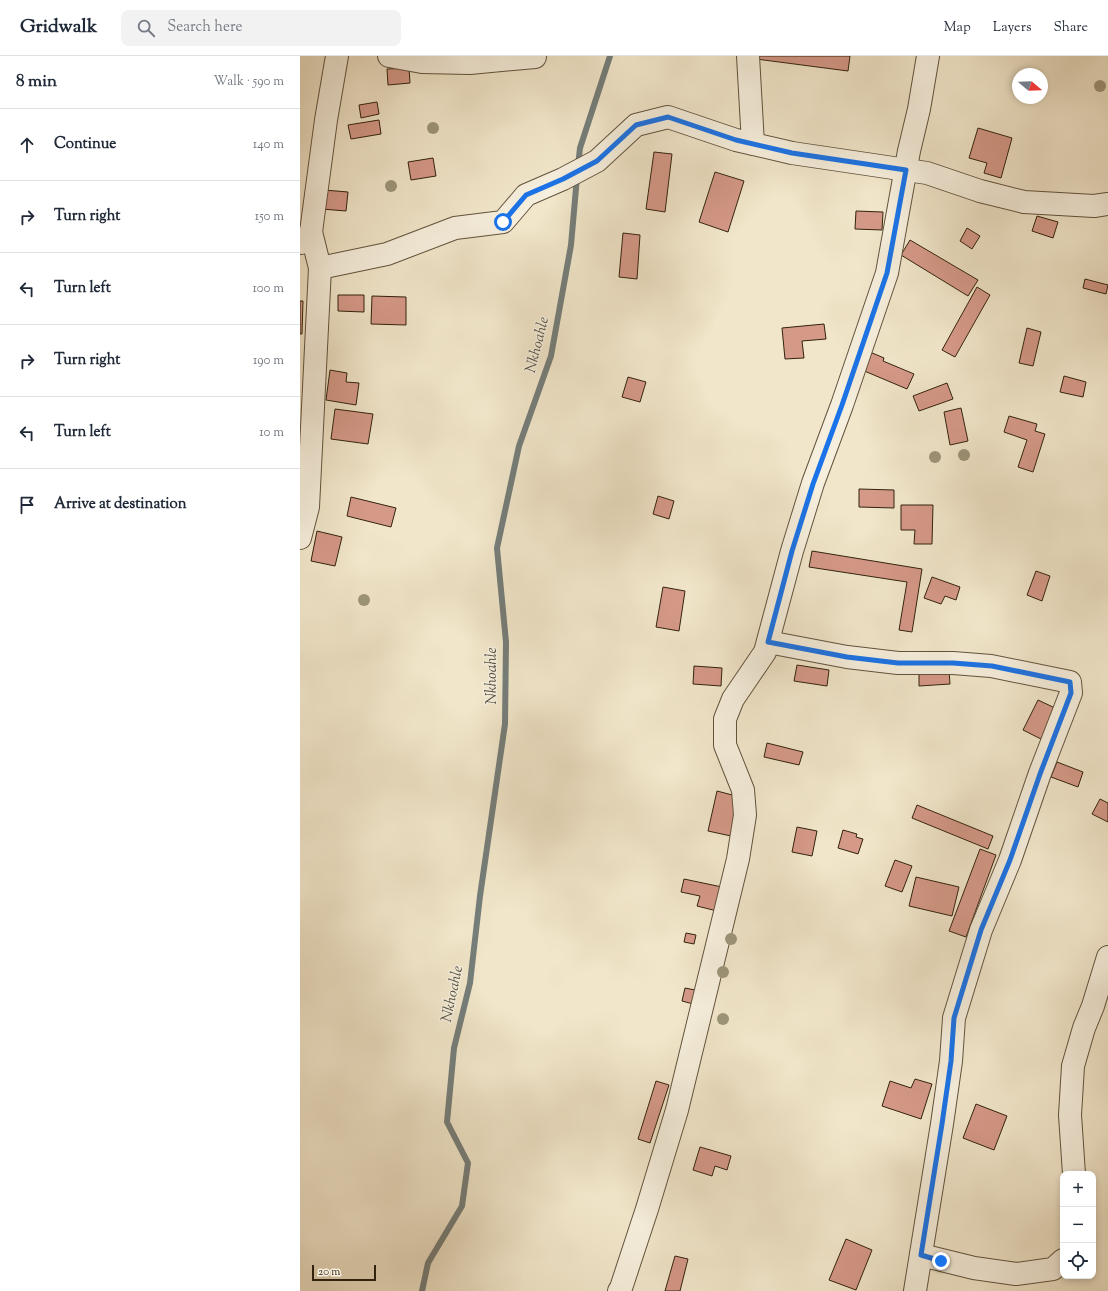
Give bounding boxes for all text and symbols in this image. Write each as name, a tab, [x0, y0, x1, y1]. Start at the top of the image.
search box	[121, 10, 401, 46]
text: Gridwalk	[20, 14, 97, 41]
icon: search	[135, 17, 157, 39]
text: Search here	[167, 17, 243, 38]
text: Map	[944, 18, 971, 38]
text: Layers	[993, 18, 1031, 38]
text: Share	[1053, 18, 1088, 38]
north arrow	[1012, 68, 1048, 104]
text: 8 min	[16, 70, 57, 94]
text: Walk · 590 m	[214, 73, 284, 91]
icon: ahead	[16, 134, 38, 156]
text: Continue	[54, 134, 116, 155]
text: 140 m	[253, 136, 284, 154]
icon: right	[16, 206, 38, 228]
text: Turn right	[54, 206, 120, 227]
text: 150 m	[255, 208, 284, 226]
route start	[494, 213, 512, 231]
icon: left	[16, 278, 38, 300]
text: Turn left	[54, 278, 111, 299]
text: 100 m	[252, 280, 284, 298]
water label: Nkhoahle	[521, 315, 555, 375]
icon: right	[16, 350, 38, 372]
text: Turn right	[54, 350, 120, 371]
text: 190 m	[253, 352, 284, 370]
icon: left	[16, 422, 38, 444]
text: Turn left	[54, 422, 111, 443]
text: 10 m	[259, 424, 284, 442]
icon: arrive	[16, 494, 38, 516]
text: Arrive at destination	[54, 494, 187, 515]
water label: Nkhoahle	[482, 647, 503, 705]
water label: Nkhoahle	[437, 964, 469, 1024]
map controls	[1060, 1171, 1096, 1279]
button: +	[1060, 1171, 1096, 1207]
button: −	[1060, 1207, 1096, 1243]
button: locate	[1060, 1243, 1096, 1279]
route end	[932, 1252, 950, 1270]
scale bar	[312, 1263, 376, 1282]
text: 20 m	[318, 1264, 340, 1280]

